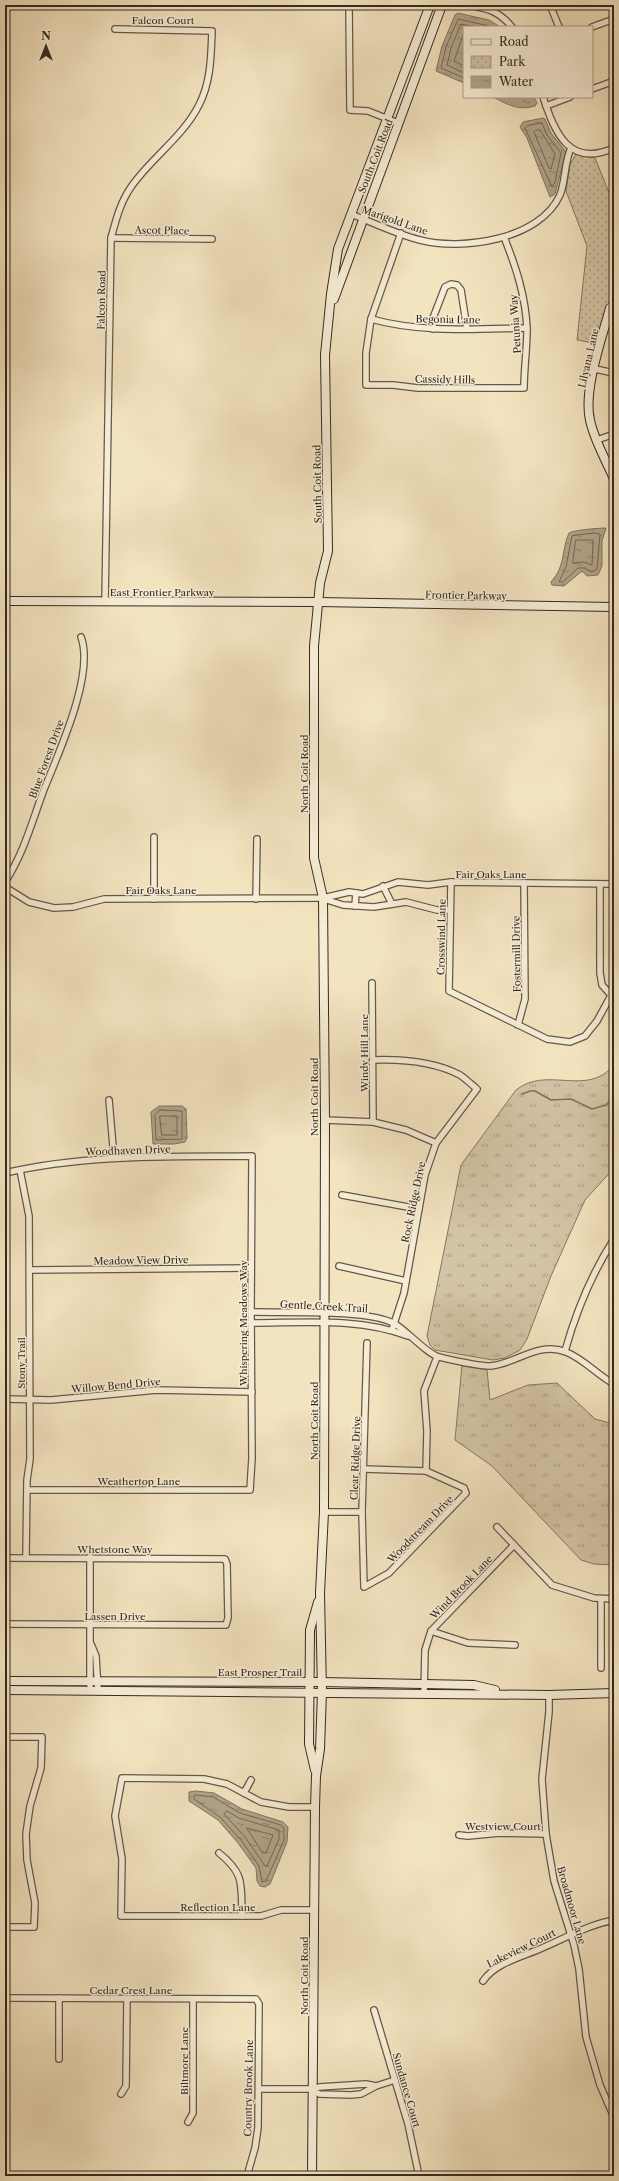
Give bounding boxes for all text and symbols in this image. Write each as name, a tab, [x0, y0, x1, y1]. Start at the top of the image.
street label: Falcon Court	[132, 14, 195, 27]
north arrow	[26, 26, 66, 66]
legend	[463, 26, 593, 98]
text: N	[41, 29, 51, 43]
text: Road	[499, 34, 529, 49]
text: Park	[499, 54, 526, 69]
text: Water	[498, 74, 533, 89]
street label: South Coit Road	[355, 117, 396, 195]
street label: Marigold Lane	[360, 203, 430, 238]
street label: Ascot Place	[133, 224, 190, 237]
street label: Falcon Road	[94, 270, 109, 330]
street label: Petunia Way	[507, 294, 524, 354]
street label: Begonia Lane	[415, 312, 481, 327]
street label: Lilyana Lane	[575, 327, 602, 389]
street label: Cassidy Hills	[415, 372, 475, 387]
street label: South Coit Road	[310, 445, 325, 523]
street label: East Frontier Parkway	[110, 586, 215, 599]
street label: Frontier Parkway	[425, 588, 507, 603]
street label: Blue Forest Drive	[26, 718, 67, 800]
street label: North Coit Road	[298, 735, 311, 813]
street label: Fair Oaks Lane	[455, 868, 527, 881]
street label: Fair Oaks Lane	[125, 884, 197, 897]
street label: Crosswind Lane	[434, 898, 449, 975]
street label: Fostermill Drive	[509, 915, 524, 992]
street label: Windy Hill Lane	[358, 1014, 371, 1093]
street label: North Coit Road	[308, 1058, 321, 1136]
street label: Woodhaven Drive	[84, 1143, 171, 1159]
street label: Rock Ridge Drive	[399, 1160, 429, 1244]
street label: Meadow View Drive	[93, 1253, 189, 1268]
street label: Whispering Meadows Way	[237, 1260, 250, 1387]
street label: Gentle Creek Trail	[280, 1298, 368, 1315]
street label: Stony Trail	[15, 1337, 28, 1389]
street label: Willow Bend Drive	[70, 1375, 162, 1396]
street label: North Coit Road	[308, 1382, 321, 1460]
street label: Clear Ridge Drive	[348, 1415, 363, 1500]
street label: Weathertop Lane	[97, 1475, 181, 1488]
street label: Woodstream Drive	[384, 1492, 456, 1567]
street label: Whetstone Way	[76, 1543, 153, 1556]
street label: Wind Brook Lane	[427, 1552, 496, 1623]
street label: Lassen Drive	[84, 1610, 146, 1623]
street label: East Prosper Trail	[218, 1666, 302, 1679]
street label: Westview Court	[464, 1820, 541, 1833]
street label: Broadmoor Lane	[554, 1865, 589, 1946]
street label: Reflection Lane	[180, 1901, 256, 1914]
street label: Lakeview Court	[485, 1926, 558, 1971]
street label: North Coit Road	[298, 1937, 311, 2015]
street label: Cedar Crest Lane	[90, 1984, 173, 1997]
street label: Biltmore Lane	[178, 2027, 191, 2095]
street label: Country Brook Lane	[241, 2039, 256, 2137]
street label: Sundance Court	[390, 2051, 424, 2130]

